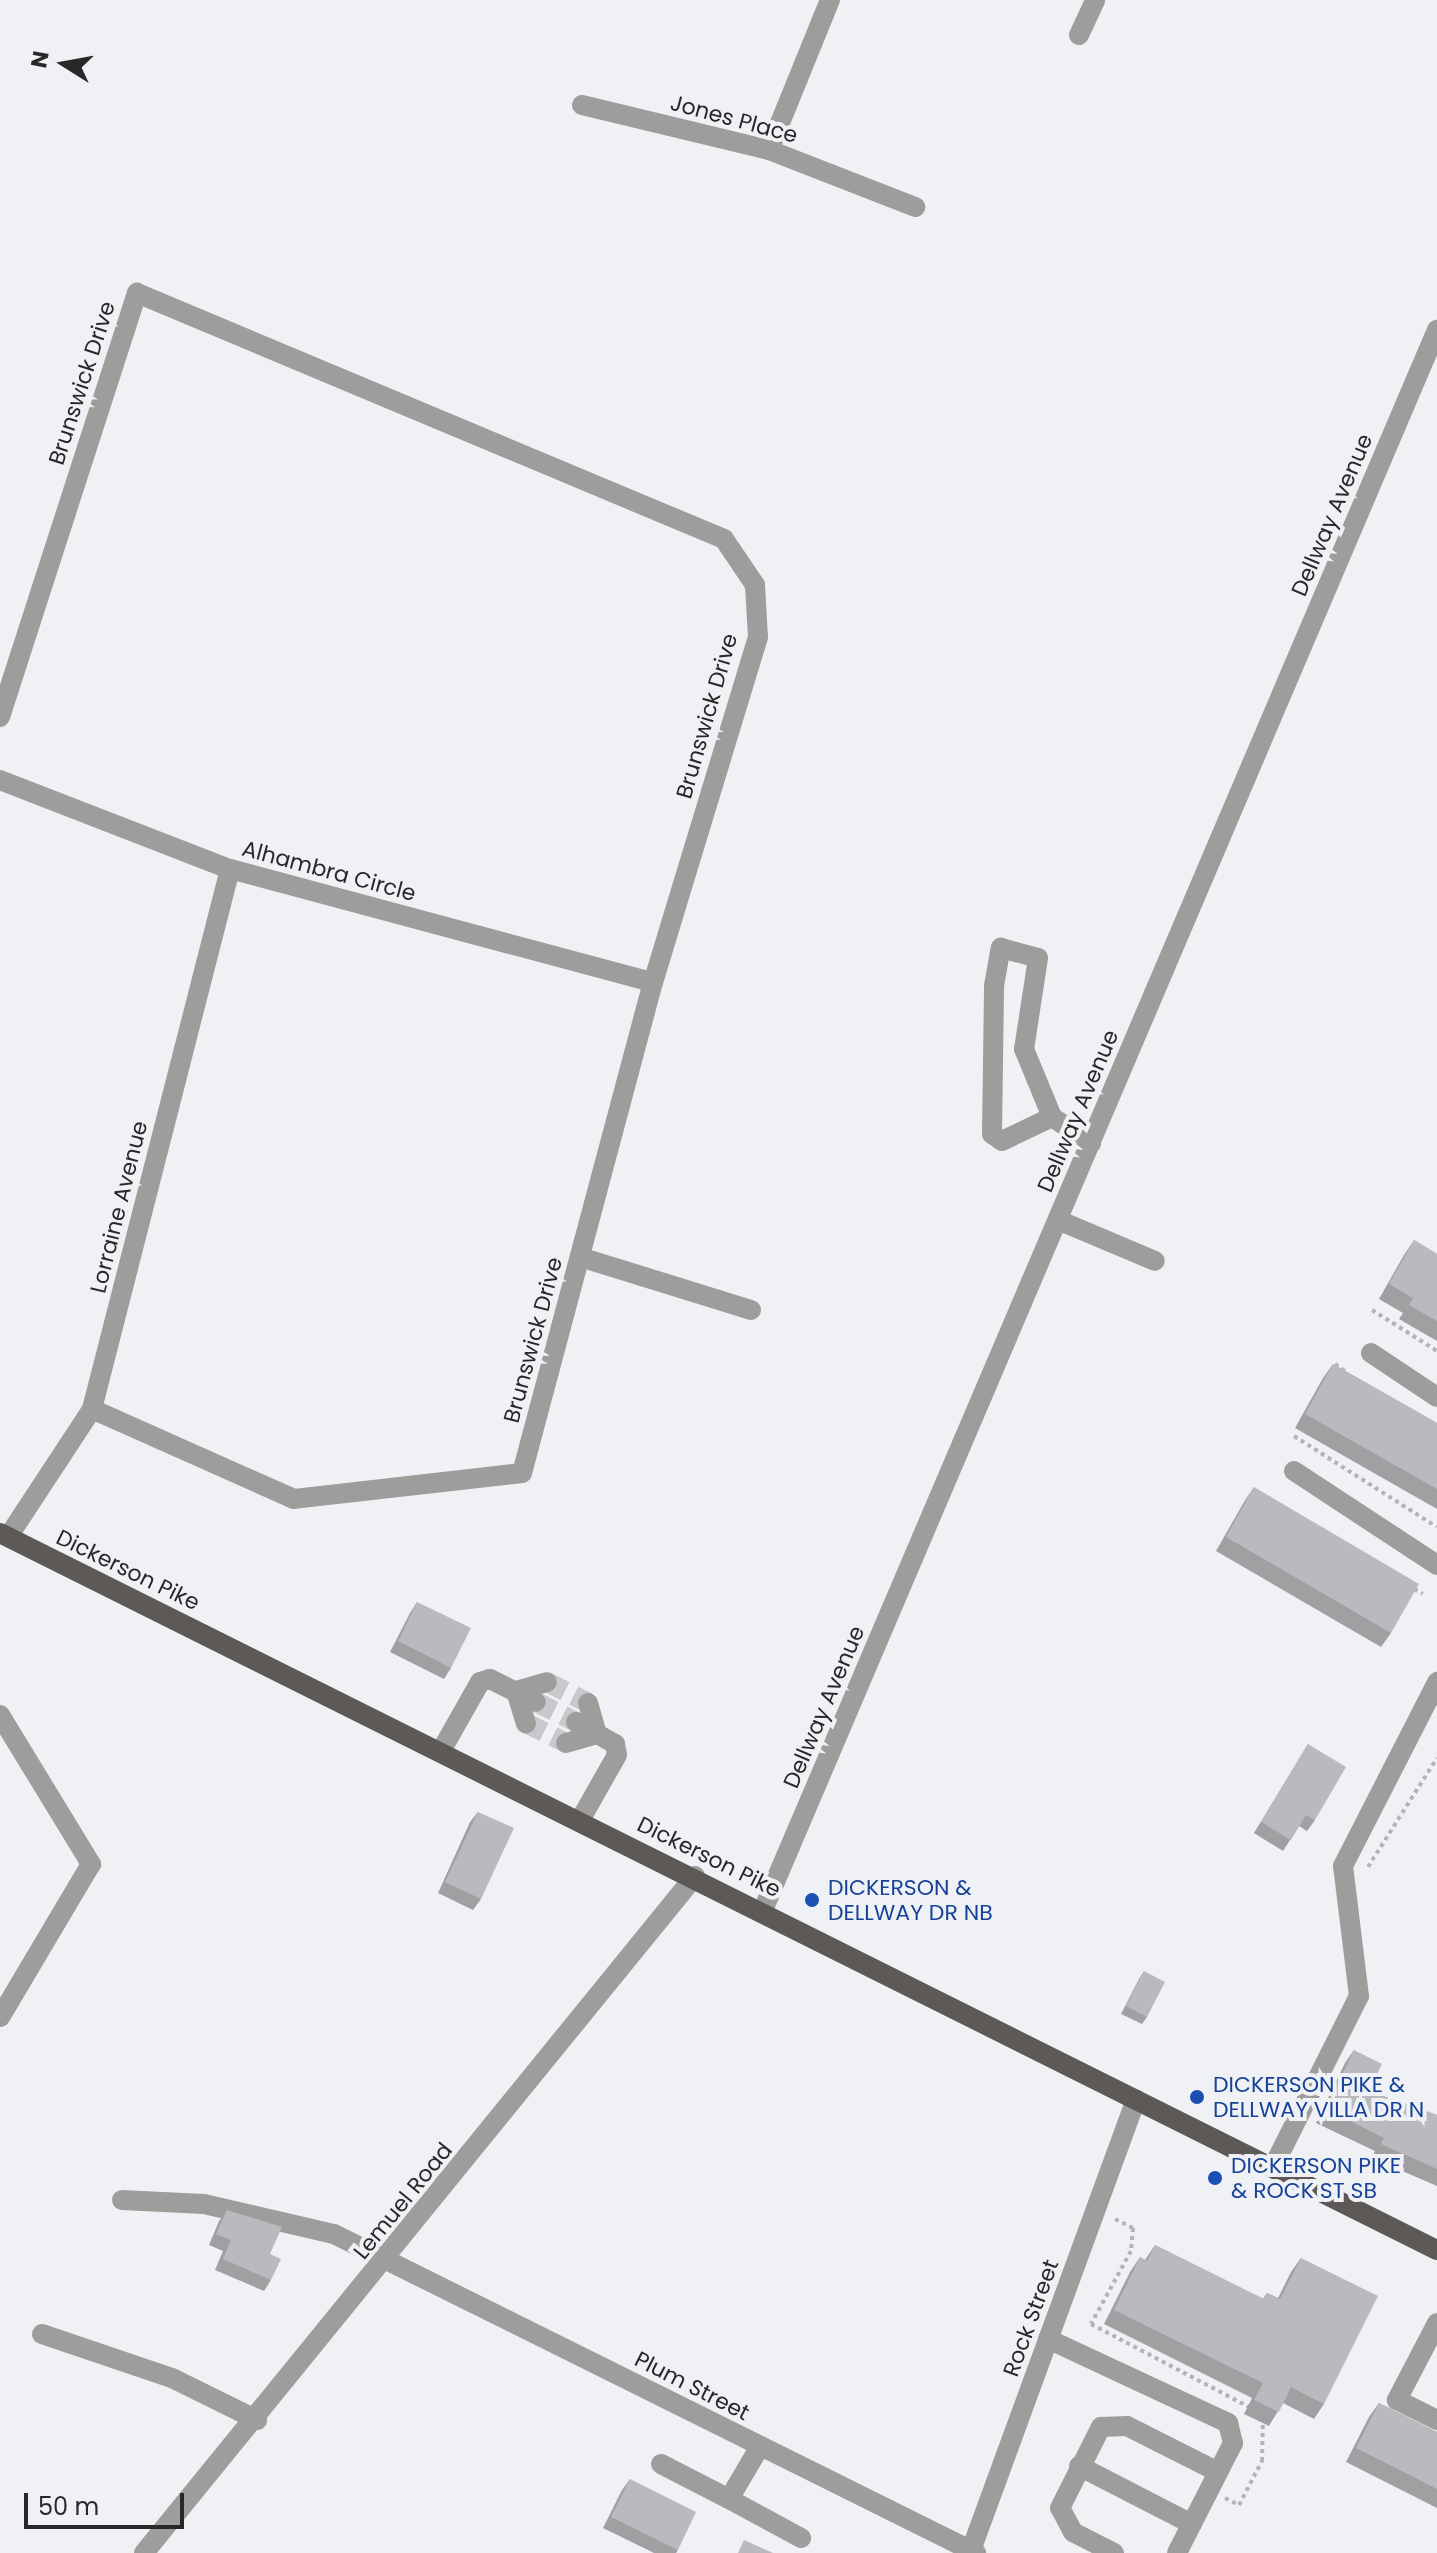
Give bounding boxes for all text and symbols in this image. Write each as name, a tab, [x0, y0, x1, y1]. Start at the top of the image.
north arrow	[24, 24, 104, 104]
text: N	[23, 48, 57, 70]
street label: Jones Place	[667, 89, 801, 149]
street label: Brunswick Drive	[43, 298, 121, 468]
street label: Dellway Avenue	[1286, 430, 1378, 600]
street label: Brunswick Drive	[671, 630, 743, 802]
street label: Alhambra Circle	[239, 835, 419, 907]
street label: Dellway Avenue	[1032, 1026, 1124, 1196]
street label: Lorraine Avenue	[85, 1118, 153, 1296]
street label: Brunswick Drive	[498, 1254, 568, 1426]
street label: Dickerson Pike	[52, 1524, 204, 1616]
street label: Dellway Avenue	[778, 1622, 870, 1792]
street label: Dickerson Pike	[633, 1811, 785, 1903]
place label: DICKERSON & DELLWAY DR NB	[828, 1874, 993, 1926]
marker: DICKERSON & DELLWAY DR NB	[803, 1891, 821, 1909]
place label: DICKERSON PIKE & DELLWAY VILLA DR N	[1213, 2071, 1424, 2122]
marker: DICKERSON PIKE & DELLWAY VILLA DR N	[1188, 2088, 1206, 2106]
street label: Lemuel Road	[348, 2138, 458, 2264]
place label: DICKERSON PIKE & ROCK ST SB	[1231, 2152, 1401, 2204]
marker: DICKERSON PIKE & ROCK ST SB	[1206, 2169, 1224, 2187]
street label: Rock Street	[998, 2256, 1064, 2380]
street label: Plum Street	[630, 2346, 754, 2426]
scale bar	[28, 2477, 188, 2527]
text: 50 m	[38, 2490, 99, 2523]

